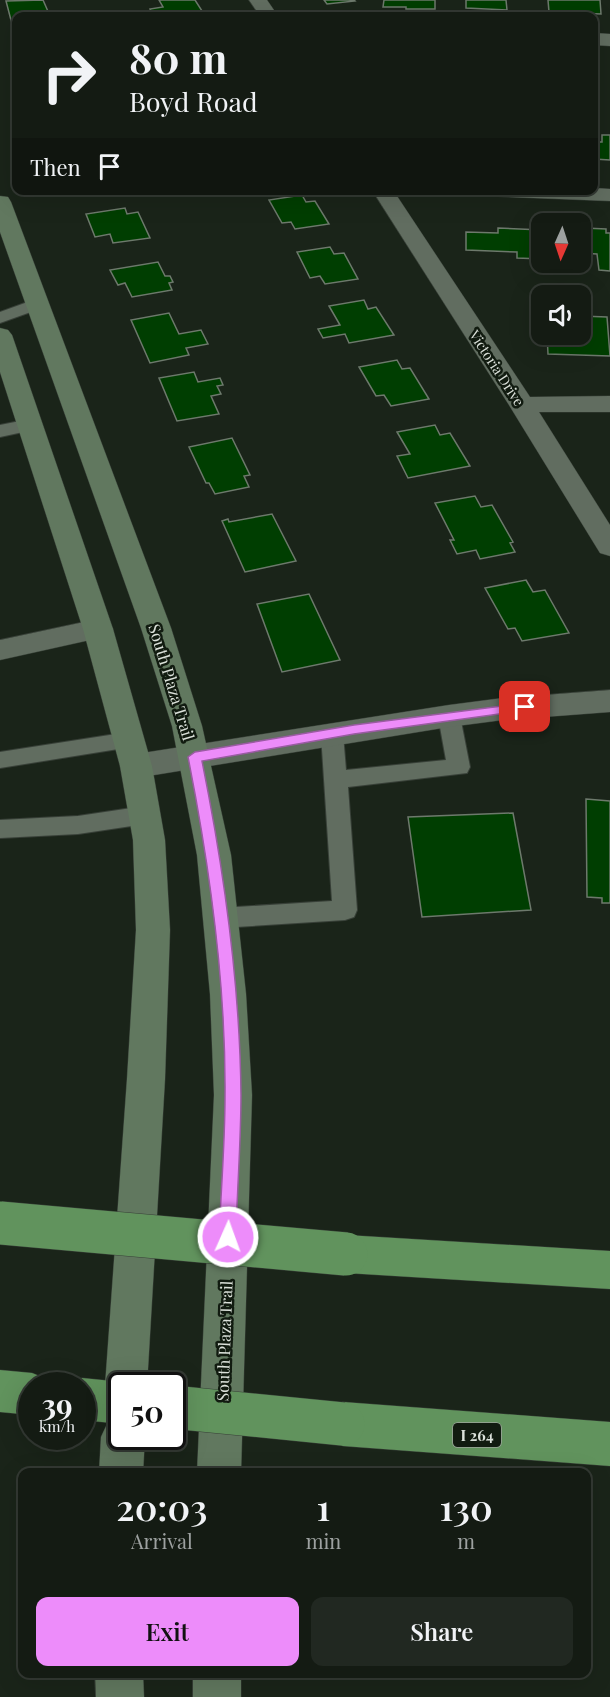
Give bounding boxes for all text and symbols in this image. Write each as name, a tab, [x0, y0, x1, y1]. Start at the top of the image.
text: 80 m	[129, 29, 227, 85]
icon: right	[30, 36, 108, 114]
text: Boyd Road	[129, 83, 258, 119]
icon: arrive	[93, 150, 126, 183]
text: Then	[30, 152, 81, 182]
north arrow	[531, 213, 591, 273]
map controls	[531, 213, 591, 345]
button: sound	[531, 285, 591, 345]
street label: Victoria Drive	[465, 326, 529, 410]
street label: South Plaza Trail	[144, 621, 200, 743]
pin	[499, 681, 550, 732]
icon: arrive	[508, 690, 541, 723]
position arrow	[196, 1205, 260, 1269]
street label: South Plaza Trail	[211, 1280, 237, 1402]
speed limit sign: 50	[108, 1372, 186, 1450]
text: 39	[41, 1384, 73, 1424]
text: km/h	[39, 1416, 75, 1436]
road number: I 264	[453, 1423, 501, 1447]
text: 20:03	[116, 1482, 207, 1530]
text: 1	[317, 1482, 330, 1530]
text: 130	[440, 1482, 493, 1530]
text: Arrival	[131, 1527, 193, 1554]
text: min	[306, 1527, 341, 1554]
text: m	[457, 1527, 475, 1554]
button: Exit	[36, 1597, 299, 1666]
button: Share	[311, 1597, 573, 1666]

